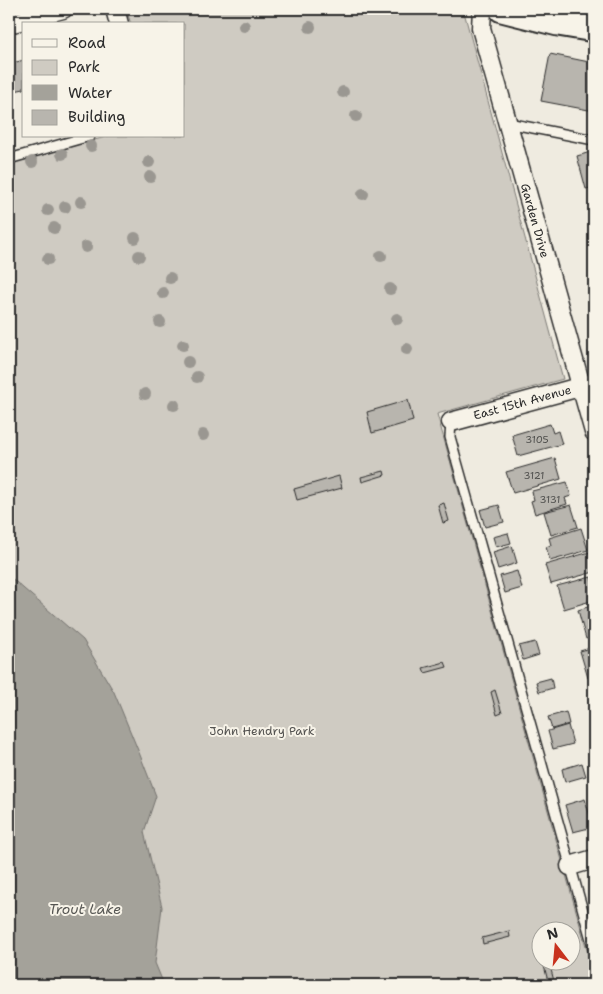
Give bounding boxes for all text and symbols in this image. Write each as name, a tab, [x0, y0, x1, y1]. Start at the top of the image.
legend	[22, 22, 185, 138]
text: Road	[68, 33, 106, 53]
text: Park	[68, 57, 100, 77]
text: Water	[68, 83, 112, 103]
text: Building	[68, 107, 125, 127]
street label: Garden Drive	[517, 182, 553, 260]
street label: East 15th Avenue	[472, 381, 573, 424]
house number: 3105	[525, 433, 549, 446]
house number: 3121	[524, 469, 544, 482]
house number: 3131	[540, 493, 560, 506]
park label: John Hendry Park	[209, 723, 315, 739]
water label: Trout Lake	[49, 900, 121, 918]
north arrow	[530, 922, 580, 972]
text: N	[545, 923, 560, 944]

